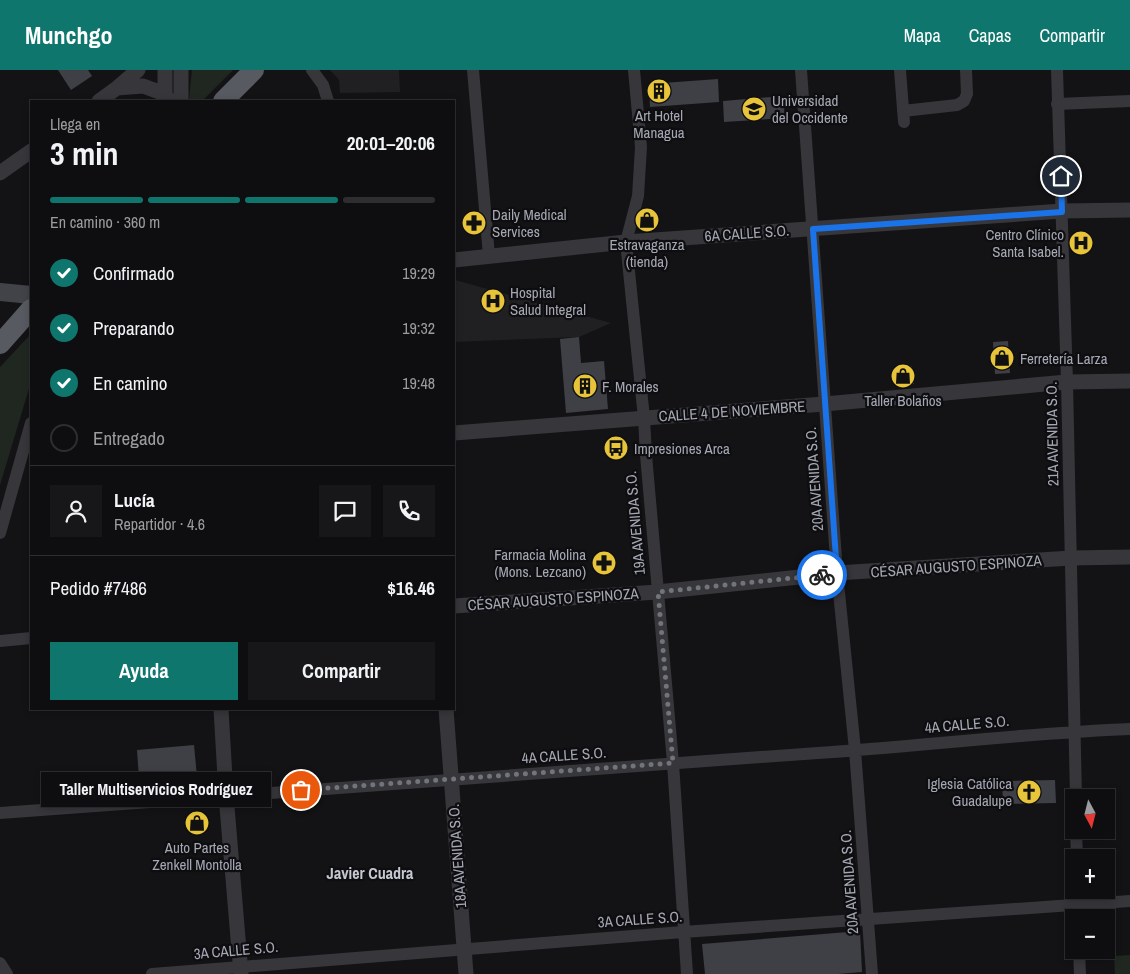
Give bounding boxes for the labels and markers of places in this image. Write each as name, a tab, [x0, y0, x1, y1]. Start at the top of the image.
building icon: Art Hotel Managua	[646, 78, 672, 104]
place label: Universidad del Occidente	[772, 90, 848, 128]
school or university icon: Universidad del Occidente	[741, 96, 767, 122]
place label: Art Hotel Managua	[633, 105, 685, 143]
pin	[1040, 155, 1082, 197]
place label: Daily Medical Services	[492, 204, 567, 242]
shop icon: Estravaganza (tienda)	[634, 207, 660, 233]
pharmacy icon: Daily Medical Services	[461, 210, 487, 236]
place label: Centro Clínico Santa Isabel.	[985, 224, 1064, 262]
hospital icon: Centro Clínico Santa Isabel.	[1068, 230, 1094, 256]
place label: Estravaganza (tienda)	[609, 234, 685, 272]
place label: Hospital Salud Integral	[510, 282, 586, 320]
hospital icon: Hospital Salud Integral	[480, 288, 506, 314]
shop icon: Ferretería Larza	[989, 345, 1015, 371]
place label: Ferretería Larza	[1020, 348, 1108, 369]
shop icon: Taller Bolaños	[890, 363, 916, 389]
building icon: F. Morales	[572, 373, 598, 399]
place label: F. Morales	[602, 376, 659, 397]
place label: Taller Bolaños	[864, 390, 942, 411]
bus stop icon: Impresiones Arca	[603, 435, 629, 461]
place label: Impresiones Arca	[634, 438, 730, 459]
place label: Farmacia Molina (Mons. Lezcano)	[494, 544, 586, 582]
pharmacy icon: Farmacia Molina (Mons. Lezcano)	[591, 550, 617, 576]
pin	[280, 769, 322, 811]
callout: Taller Multiservicios Rodríguez	[41, 772, 271, 808]
place label: Iglesia Católica Guadalupe	[927, 773, 1012, 811]
church icon: Iglesia Católica Guadalupe	[1016, 779, 1042, 805]
shop icon: Auto Partes Zenkell Montolla	[184, 810, 210, 836]
place label: Auto Partes Zenkell Montolla	[152, 837, 242, 875]

